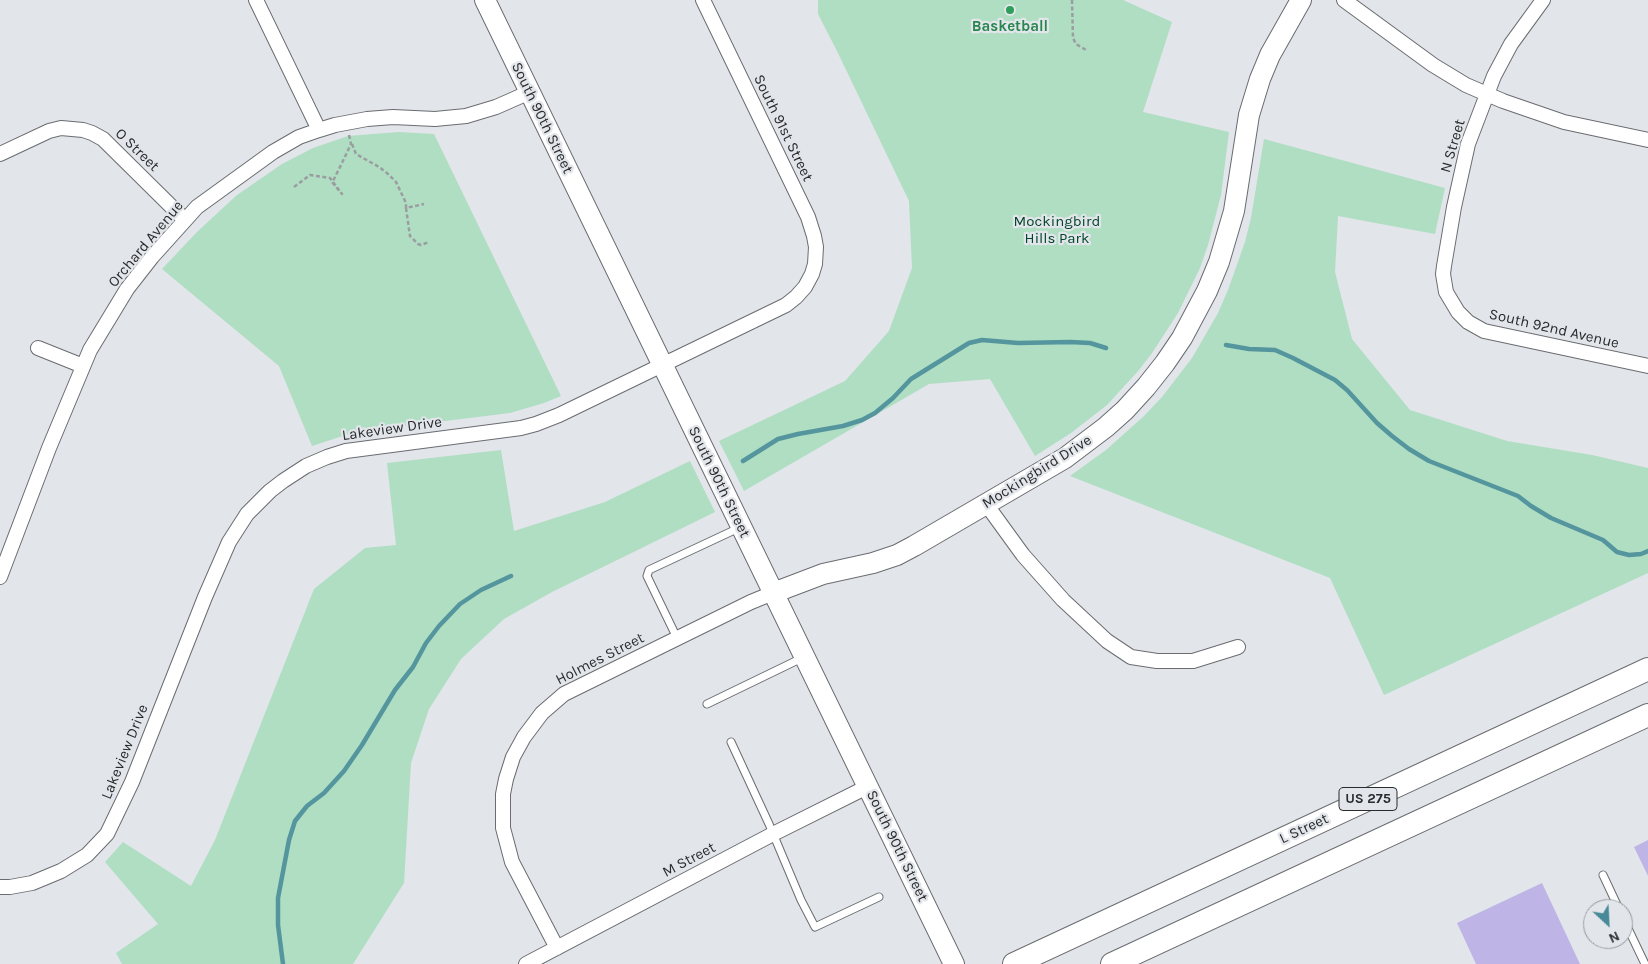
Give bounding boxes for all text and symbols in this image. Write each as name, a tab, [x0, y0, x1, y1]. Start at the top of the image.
marker: Basketball	[1004, 4, 1016, 16]
place label: Basketball	[972, 18, 1048, 36]
street label: South 90th Street	[507, 59, 577, 177]
street label: South 91st Street	[749, 72, 817, 184]
street label: N Street	[1437, 117, 1469, 175]
street label: O Street	[111, 125, 163, 175]
street label: Orchard Avenue	[105, 197, 187, 291]
park label: Mockingbird Hills Park	[1014, 213, 1100, 248]
street label: South 92nd Avenue	[1487, 305, 1621, 353]
street label: Lakeview Drive	[341, 413, 443, 445]
street label: South 90th Street	[684, 423, 754, 541]
street label: Mockingbird Drive	[979, 431, 1095, 513]
street label: Holmes Street	[553, 629, 647, 689]
street label: Lakeview Drive	[98, 702, 152, 802]
street label: South 90th Street	[862, 787, 932, 905]
road number: US 275	[1339, 788, 1397, 811]
street label: L Street	[1277, 810, 1331, 848]
street label: M Street	[659, 839, 719, 881]
north arrow	[1583, 899, 1633, 949]
text: N	[1606, 927, 1622, 947]

